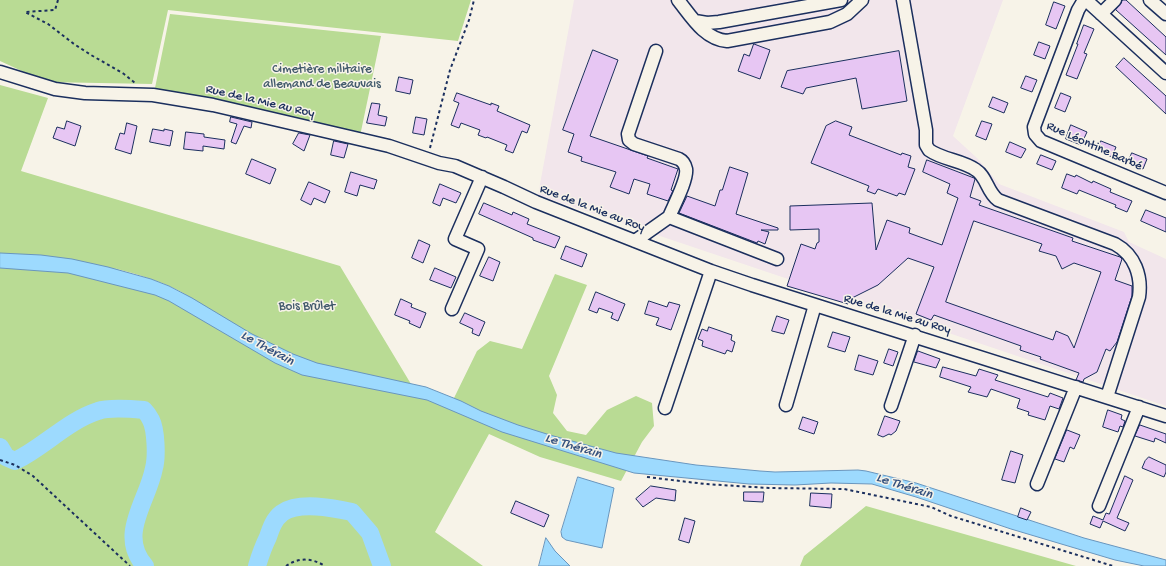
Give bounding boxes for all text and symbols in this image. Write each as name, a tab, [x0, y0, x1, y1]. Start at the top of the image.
park label: Cimetière militaire allemand de Beauvais	[263, 62, 381, 93]
street label: Rue de la Mie au Roy	[204, 82, 316, 122]
street label: Rue Léontine Barbé	[1044, 119, 1144, 175]
street label: Rue de la Mie au Roy	[537, 182, 647, 236]
street label: Rue de la Mie au Roy	[842, 291, 952, 339]
park label: Bois Brûlet	[279, 299, 335, 315]
water label: Le Thérain	[237, 328, 297, 370]
water label: Le Thérain	[543, 430, 603, 464]
water label: Le Thérain	[874, 470, 934, 504]

